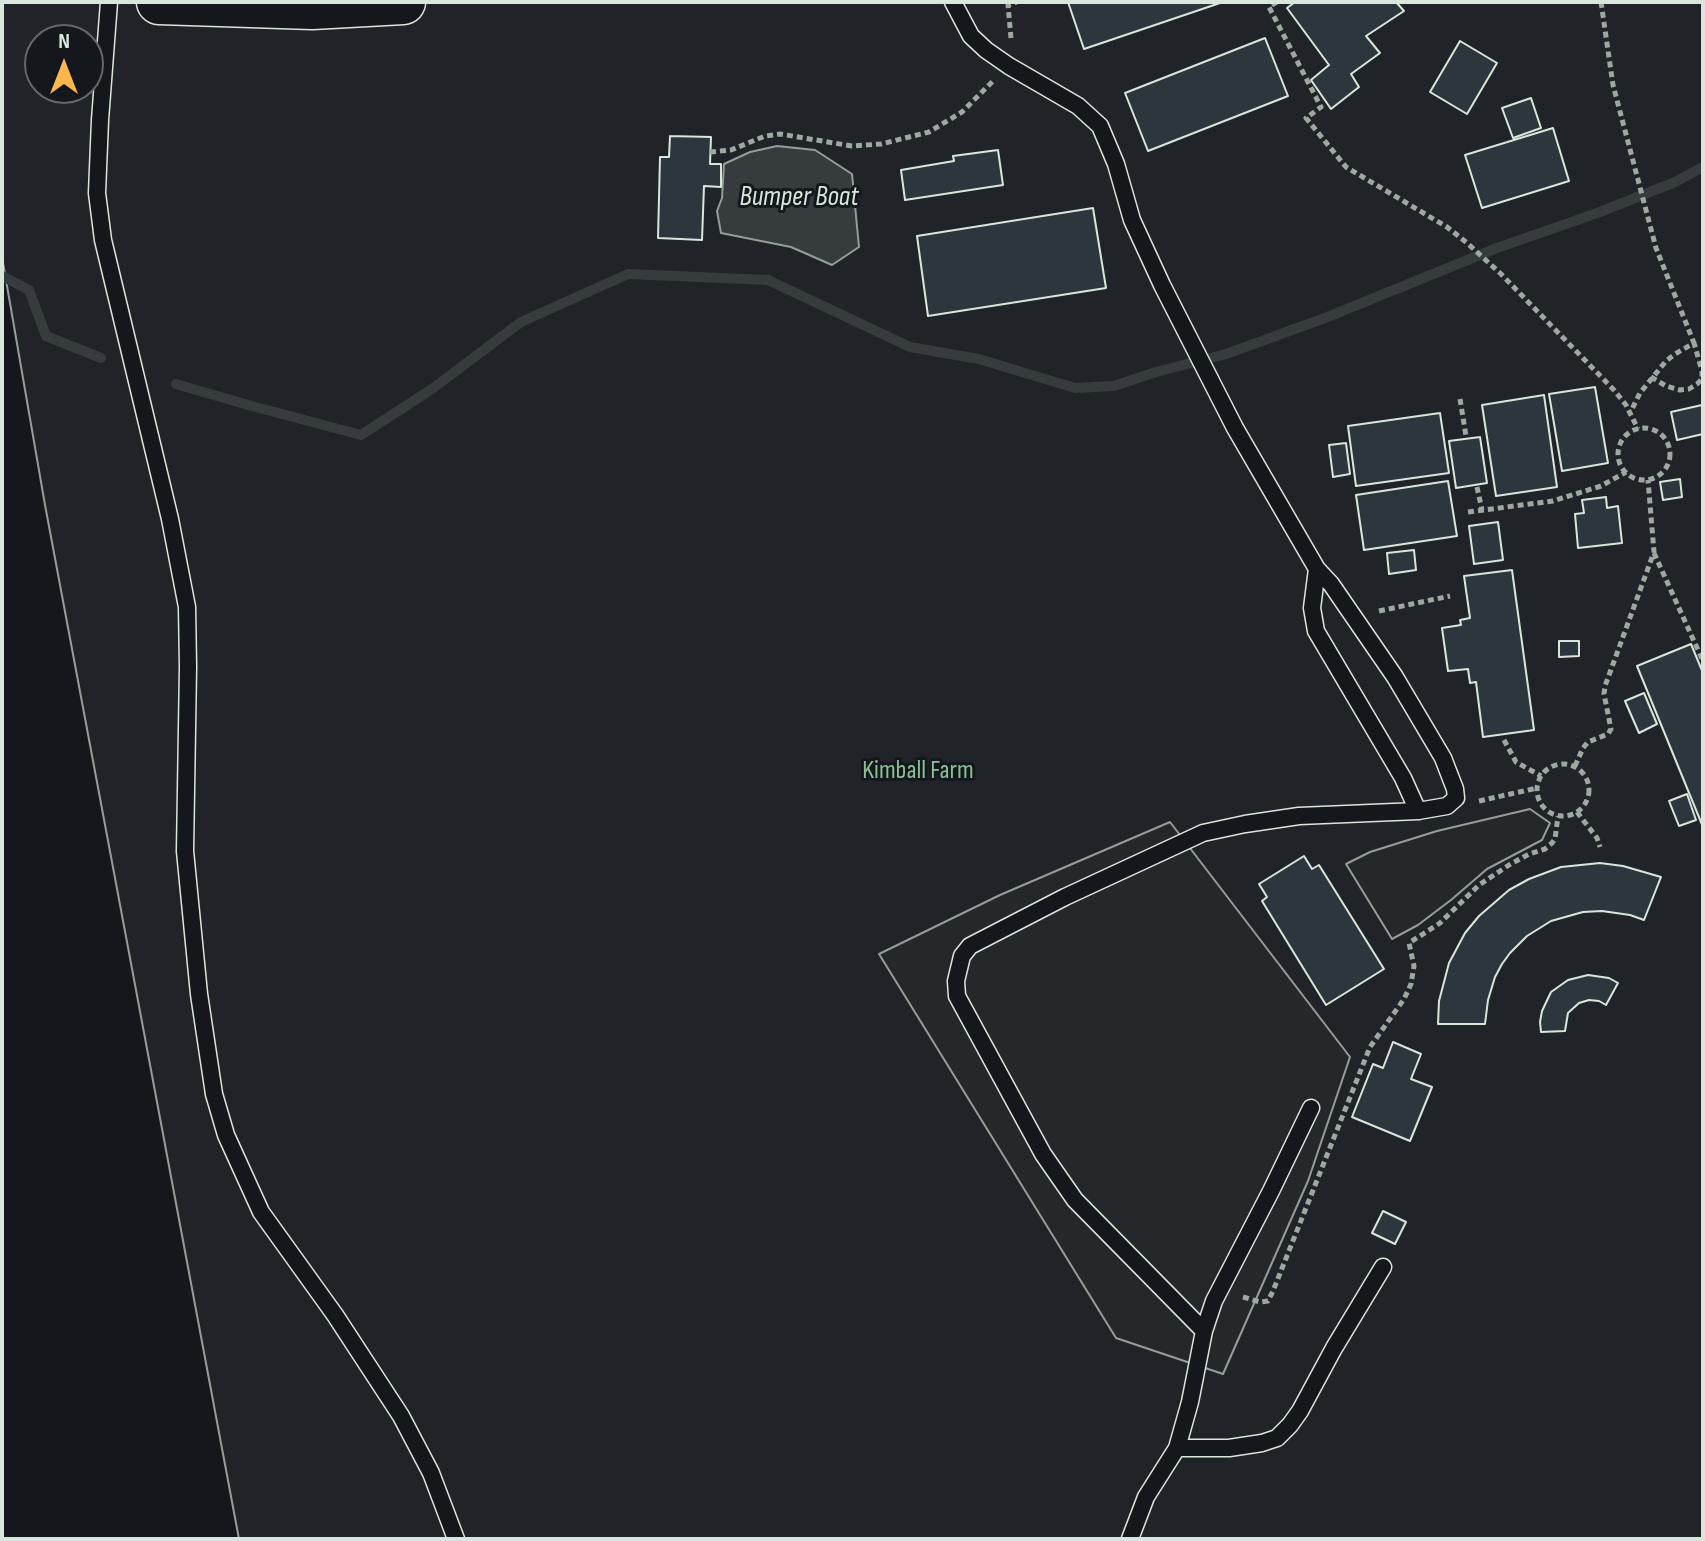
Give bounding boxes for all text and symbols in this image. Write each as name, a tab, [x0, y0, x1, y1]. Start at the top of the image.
north arrow	[24, 24, 104, 104]
text: N	[58, 28, 70, 55]
water label: Bumper Boat	[739, 181, 859, 215]
park label: Kimball Farm	[862, 755, 974, 787]

